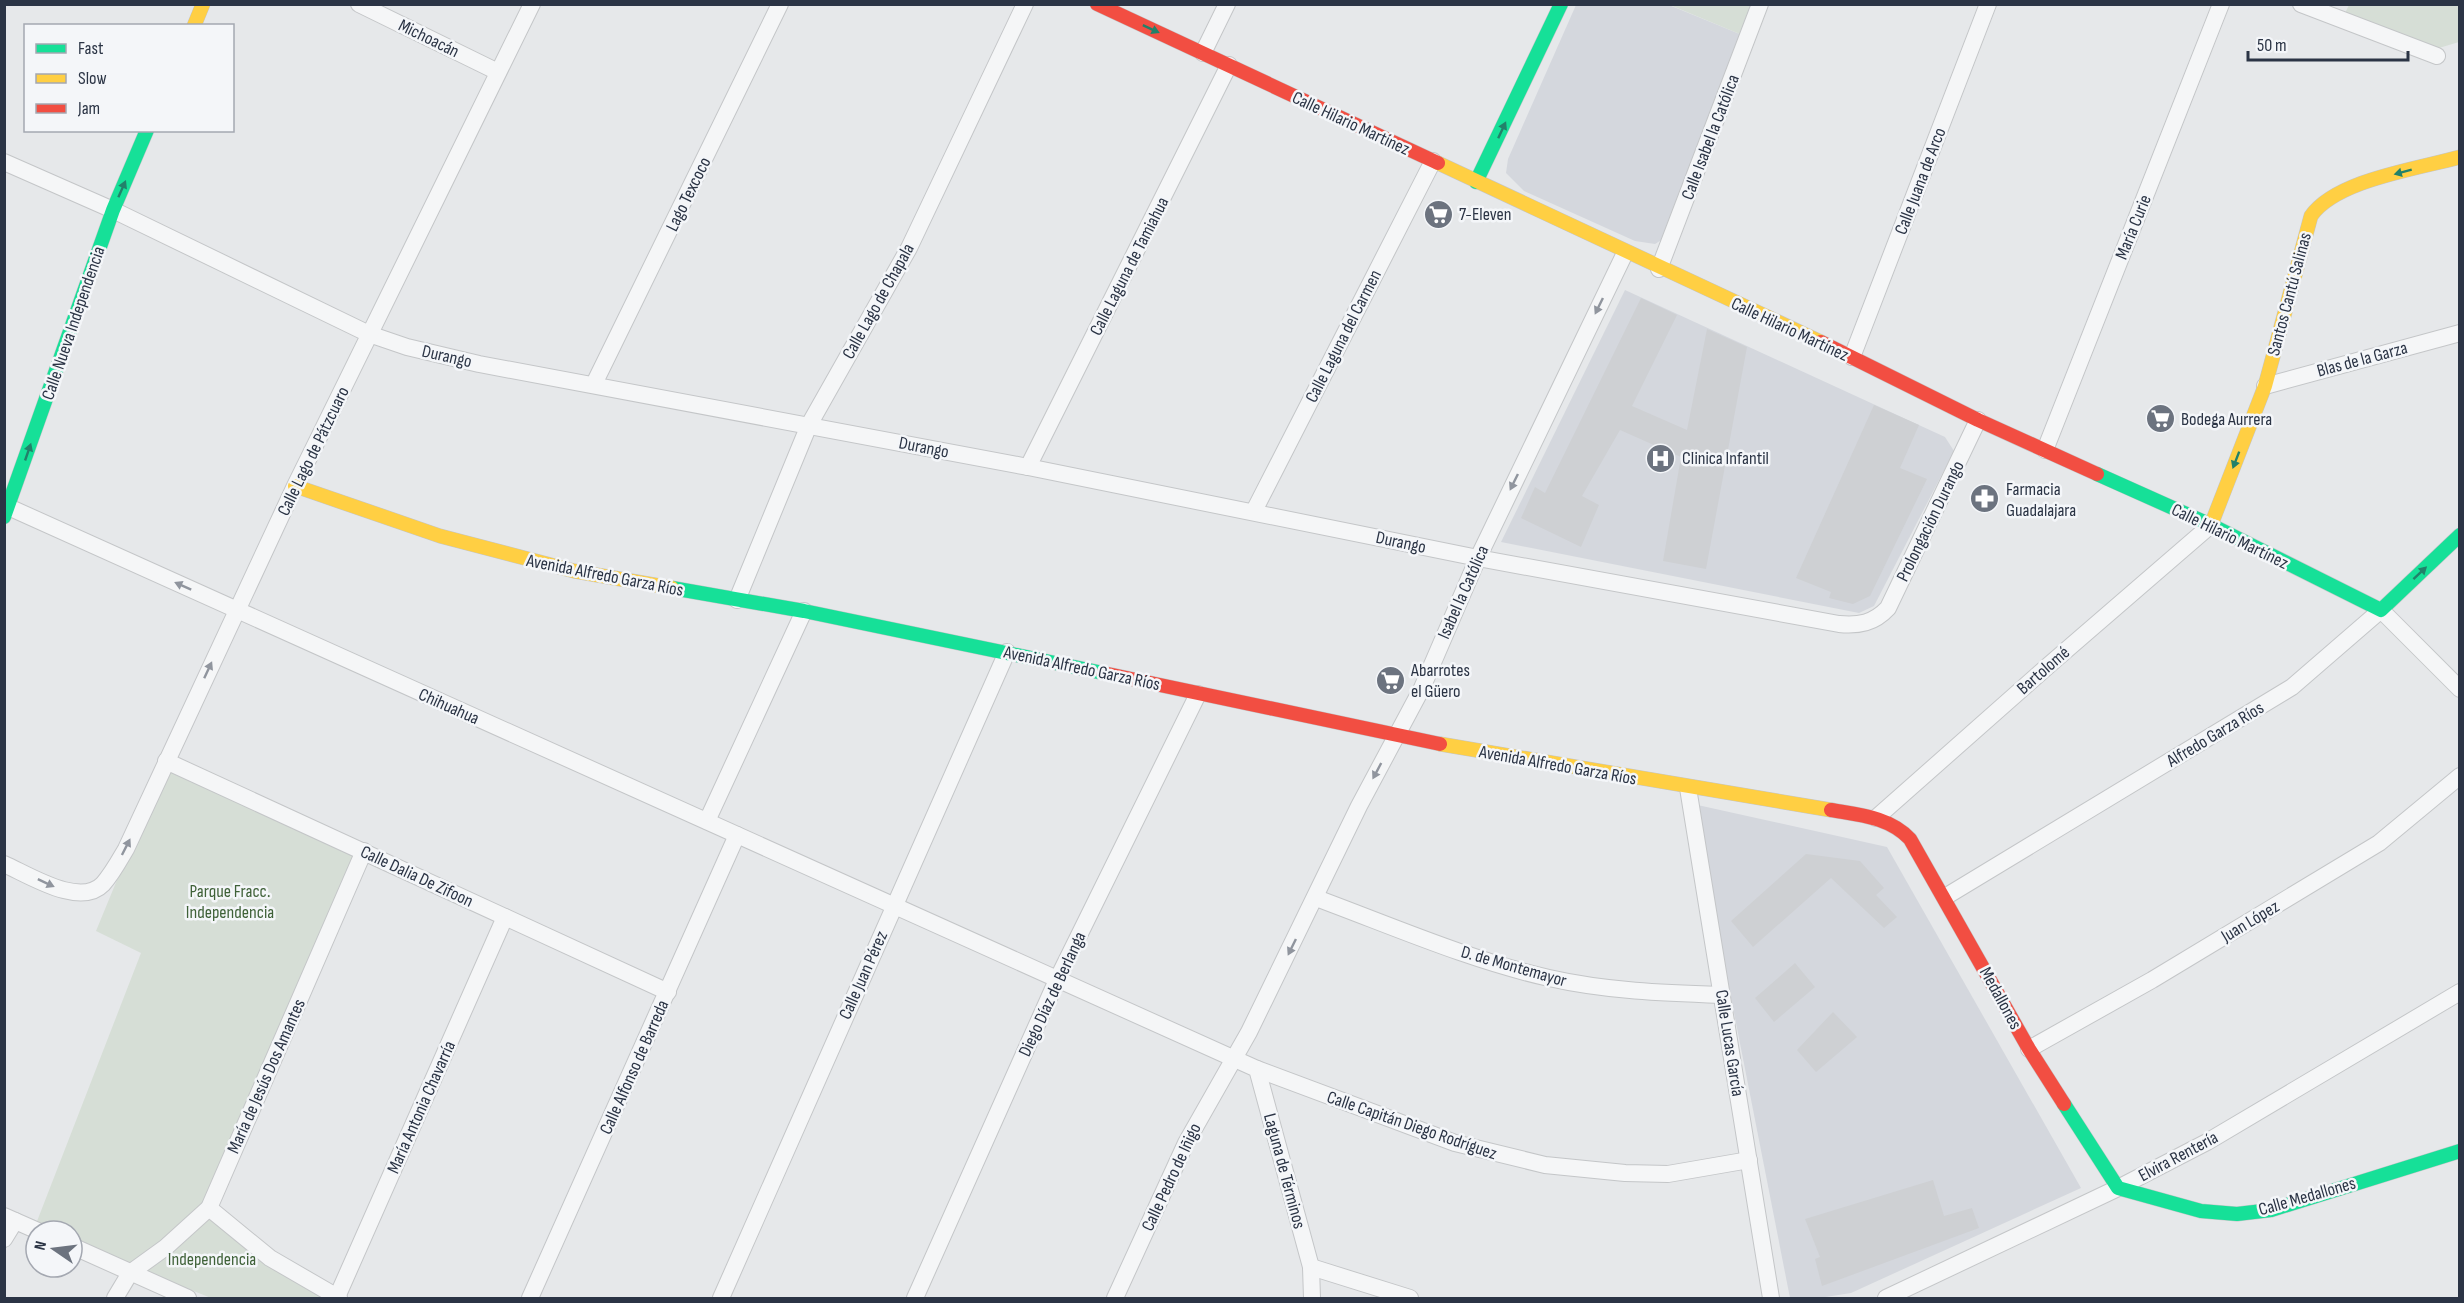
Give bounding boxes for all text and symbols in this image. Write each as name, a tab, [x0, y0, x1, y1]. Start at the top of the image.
street label: Michoacán	[395, 15, 463, 62]
legend	[24, 24, 234, 132]
one-way arrow	[1142, 24, 1160, 34]
scale bar	[2248, 24, 2408, 62]
text: 50 m	[2257, 35, 2287, 56]
text: Fast	[78, 38, 104, 59]
text: Slow	[78, 68, 107, 89]
street label: Calle Isabel la Católica	[1677, 72, 1744, 203]
street label: Calle Hilario Martínez	[1289, 87, 1413, 160]
text: Jam	[77, 98, 100, 119]
one-way arrow	[1497, 121, 1506, 138]
street label: Calle Juana de Arco	[1890, 125, 1951, 238]
street label: Lago Texcoco	[662, 154, 715, 235]
one-way arrow	[2394, 168, 2412, 178]
one-way arrow	[117, 181, 126, 198]
street label: María Curie	[2111, 192, 2156, 263]
street label: Calle Laguna de Tamiahua	[1085, 193, 1173, 339]
supermarket icon: 7-Eleven	[1422, 198, 1454, 230]
place label: 7-Eleven	[1459, 204, 1512, 225]
street label: Santos Cantú Salinas	[2263, 230, 2316, 358]
street label: Calle Lago de Chapala	[838, 240, 919, 363]
street label: Calle Nueva Independencia	[37, 244, 110, 403]
street label: Calle Laguna del Carmen	[1301, 266, 1386, 406]
street label: Calle Hilario Martínez	[1728, 293, 1852, 366]
one-way arrow	[1595, 297, 1605, 315]
street label: Blas de la Garza	[2315, 337, 2410, 382]
street label: Durango	[420, 341, 474, 372]
street label: Calle Lago de Pátzcuaro	[273, 383, 354, 519]
supermarket icon: Bodega Aurrera	[2144, 403, 2176, 435]
place label: Bodega Aurrera	[2181, 409, 2272, 430]
street label: Durango	[897, 432, 951, 463]
hospital icon: Clinica Infantil	[1645, 442, 1677, 474]
one-way arrow	[23, 443, 33, 461]
place label: Clinica Infantil	[1682, 448, 1769, 469]
one-way arrow	[2231, 451, 2241, 469]
street label: Prolongación Durango	[1892, 458, 1969, 585]
one-way arrow	[1510, 473, 1519, 490]
place label: Farmacia Guadalajara	[2006, 479, 2076, 521]
pharmacy icon: Farmacia Guadalajara	[1969, 483, 2001, 515]
street label: Calle Hilario Martínez	[2168, 499, 2292, 574]
street label: Durango	[1374, 527, 1428, 558]
street label: Isabel la Católica	[1433, 542, 1493, 642]
street label: Avenida Alfredo Garza Ríos	[524, 550, 685, 601]
one-way arrow	[2412, 567, 2427, 580]
one-way arrow	[174, 582, 191, 591]
street label: Avenida Alfredo Garza Ríos	[1001, 641, 1162, 695]
street label: Bartolomé	[2013, 642, 2074, 699]
place label: Abarrotes el Güero	[1410, 660, 1470, 702]
one-way arrow	[203, 662, 212, 679]
supermarket icon: Abarrotes el Güero	[1374, 664, 1406, 696]
street label: Chihuahua	[415, 684, 482, 729]
street label: Alfredo Garza Ríos	[2162, 697, 2268, 772]
street label: Avenida Alfredo Garza Ríos	[1477, 741, 1638, 790]
one-way arrow	[1372, 763, 1382, 780]
one-way arrow	[121, 839, 131, 856]
street label: Calle Dalia De Zifoon	[357, 841, 476, 912]
one-way arrow	[38, 878, 56, 888]
park label: Parque Fracc. Independencia	[186, 881, 274, 923]
street label: Juan López	[2217, 896, 2283, 947]
street label: Calle Juan Pérez	[835, 927, 892, 1023]
street label: Diego Díaz de Berlanga	[1014, 928, 1091, 1060]
one-way arrow	[1287, 938, 1296, 955]
street label: D. de Montemayor	[1459, 941, 1569, 992]
street label: Medallones	[1975, 963, 2026, 1033]
street label: Calle Lucas García	[1711, 988, 1748, 1098]
street label: María de Jesús Dos Amantes	[223, 996, 310, 1157]
street label: Calle Alfonso de Barreda	[595, 997, 673, 1137]
street label: María Antonia Chavarría	[383, 1038, 460, 1177]
street label: Calle Capitán Diego Rodríguez	[1324, 1087, 1500, 1165]
street label: Laguna de Términos	[1259, 1111, 1310, 1231]
street label: Calle Pedro de Iñigo	[1137, 1120, 1206, 1234]
street label: Elvira Rentería	[2135, 1127, 2222, 1186]
street label: Calle Medallones	[2256, 1173, 2358, 1220]
north arrow	[24, 1219, 84, 1279]
text: N	[31, 1239, 51, 1252]
park label: Independencia	[168, 1249, 256, 1270]

